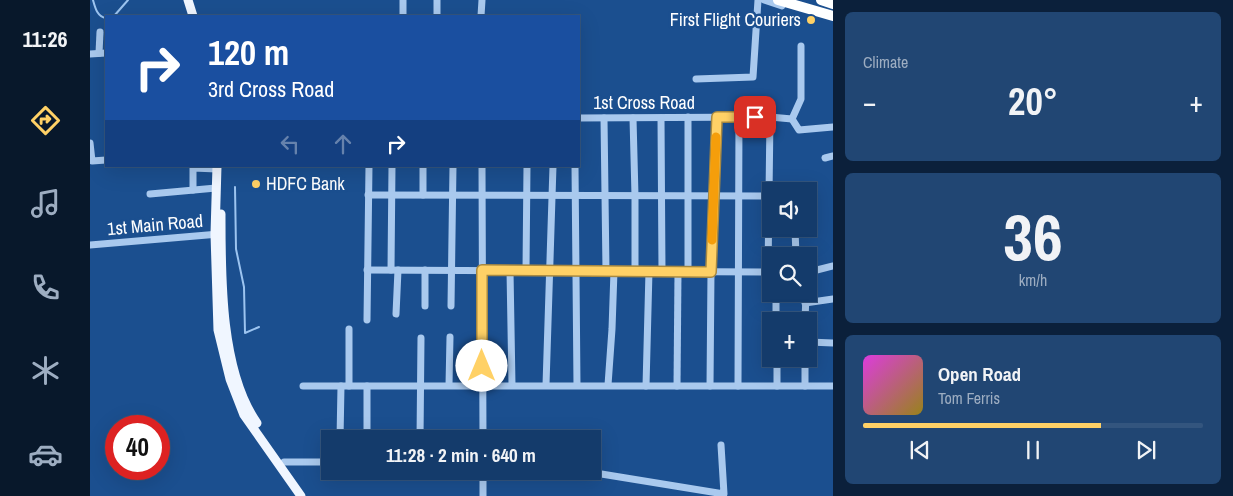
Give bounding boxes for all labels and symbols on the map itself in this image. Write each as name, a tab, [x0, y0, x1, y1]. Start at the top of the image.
place label: First Flight Couriers	[670, 7, 801, 32]
marker: First Flight Couriers	[805, 14, 817, 26]
street label: 1st Cross Road	[593, 90, 695, 115]
pin	[734, 96, 776, 138]
place label: HDFC Bank	[266, 171, 345, 196]
marker: HDFC Bank	[250, 178, 262, 190]
street label: 1st Main Road	[106, 208, 204, 241]
position arrow	[455, 339, 507, 391]
speed limit sign: 40	[105, 415, 170, 480]

